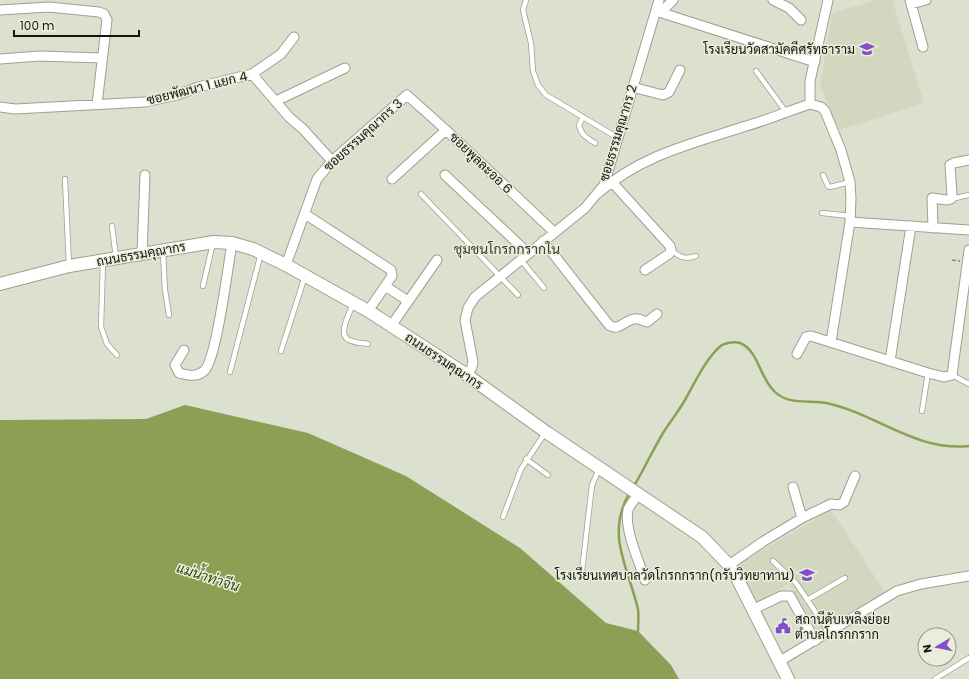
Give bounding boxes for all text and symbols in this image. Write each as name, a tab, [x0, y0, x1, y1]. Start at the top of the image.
scale bar	[14, 12, 139, 38]
text: 100 m	[20, 17, 54, 34]
place label: โรงเรียนวัดสามัคคีศรัทธาราม	[702, 40, 855, 59]
school or university icon: โรงเรียนวัดสามัคคีศรัทธาราม	[858, 40, 876, 58]
street label: ซอยพัฒนา 1 แยก 4	[145, 66, 249, 110]
street label: ซอยธรรมคุณากร 2	[594, 82, 642, 184]
street label: ซอยธรรมคุณากร 3	[319, 94, 407, 176]
street label: ซอยพูลละออ 6	[445, 128, 517, 198]
street label: ถนนธรรมคุณากร	[95, 237, 187, 271]
district label: ชุมชนโกรกกรากใน	[454, 239, 560, 259]
street label: ถนนธรรมคุณากร	[401, 328, 487, 394]
water label: แม่น้ำท่าจีน	[174, 556, 243, 597]
place label: โรงเรียนเทศบาลวัดโกรกกราก(กรับวิทยาทาน)	[554, 566, 795, 585]
school or university icon: โรงเรียนเทศบาลวัดโกรกกราก(กรับวิทยาทาน)	[798, 566, 816, 584]
place label: สถานีดับเพลิงย่อย ตำบลโกรกกราก	[795, 610, 890, 644]
public building icon: สถานีดับเพลิงย่อย ตำบลโกรกกราก	[774, 617, 792, 635]
north arrow	[917, 627, 957, 667]
text: N	[919, 643, 936, 654]

